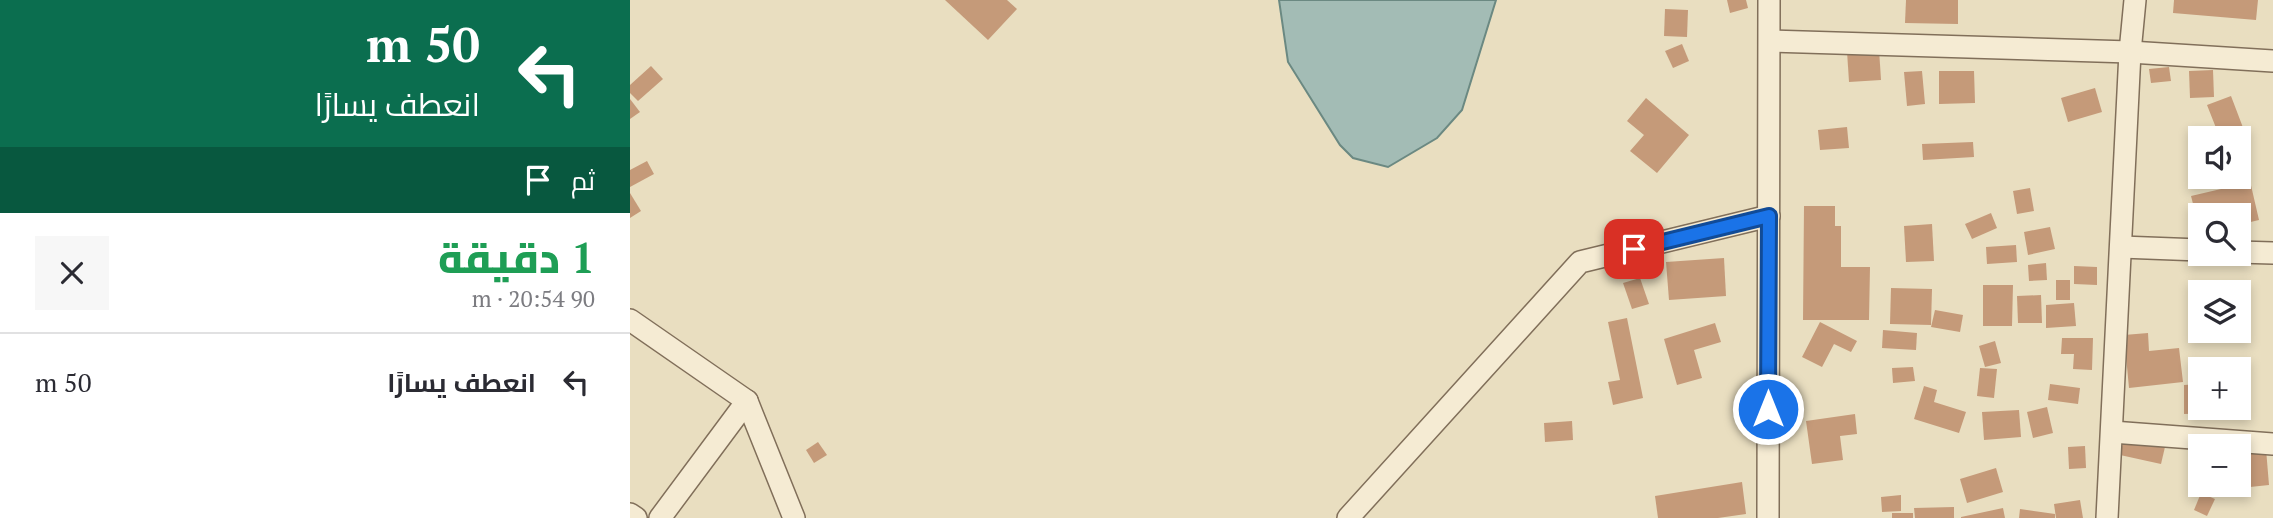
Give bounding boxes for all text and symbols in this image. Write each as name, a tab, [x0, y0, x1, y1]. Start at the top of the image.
text: 50 m	[366, 11, 480, 76]
icon: left	[504, 28, 595, 119]
text: انعطف يسارًا	[314, 83, 480, 125]
map controls	[2188, 126, 2251, 497]
button: sound	[2188, 126, 2251, 189]
icon: arrive	[519, 161, 557, 199]
text: ثم	[571, 163, 595, 197]
button: search	[2188, 203, 2251, 266]
pin	[1604, 219, 1664, 279]
text: 1 دقيقة	[438, 229, 595, 285]
icon: arrive	[1615, 230, 1653, 268]
button: close	[35, 236, 109, 310]
button: layers	[2188, 280, 2251, 343]
text: 90 m · 20:54	[472, 283, 595, 314]
button: +	[2188, 357, 2251, 420]
icon: left	[557, 363, 595, 401]
text: 50 m	[35, 365, 92, 399]
text: انعطف يسارًا	[387, 365, 536, 399]
position arrow	[1731, 372, 1805, 446]
button: −	[2188, 434, 2251, 497]

